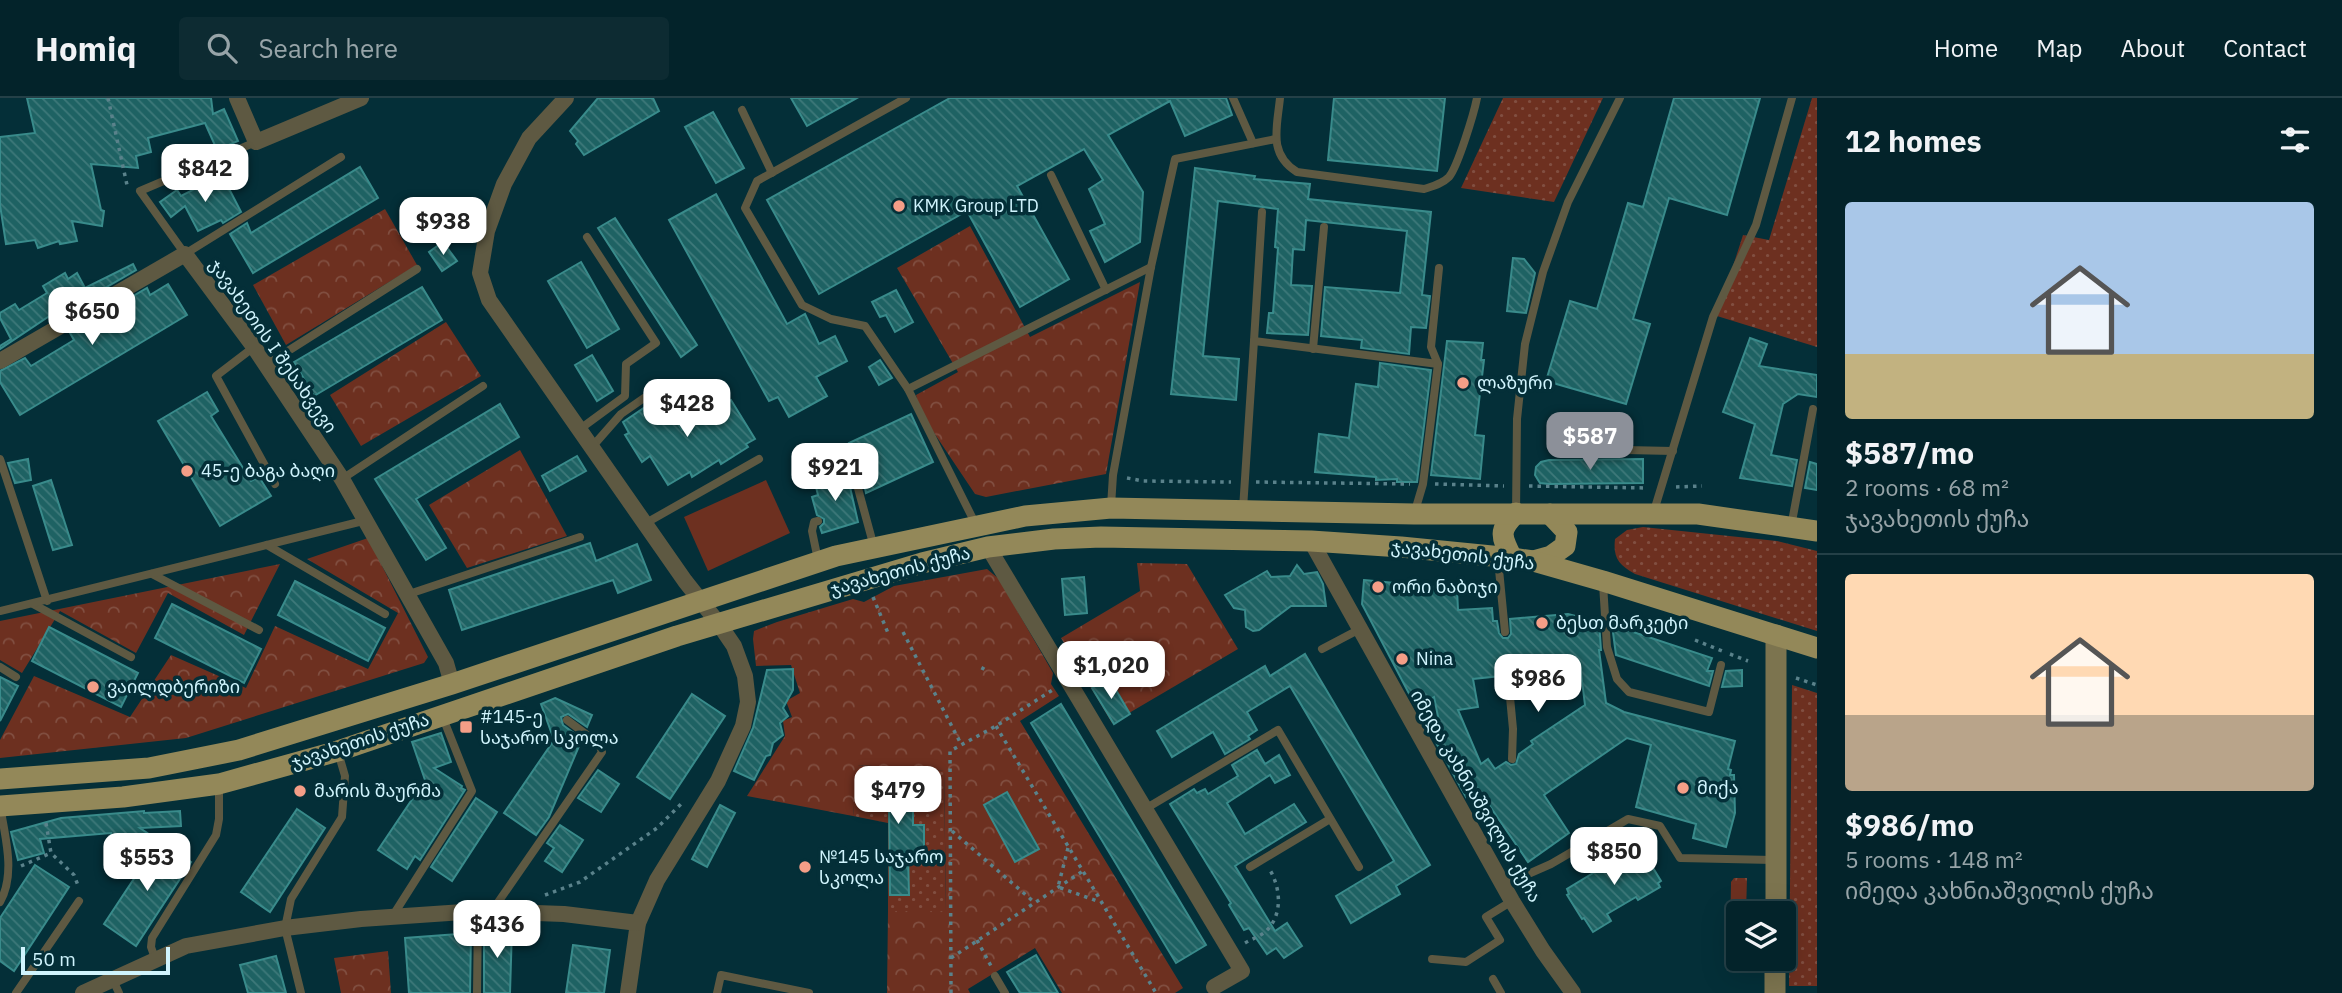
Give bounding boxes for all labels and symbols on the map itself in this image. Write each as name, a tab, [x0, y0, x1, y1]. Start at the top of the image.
pin: $842	[164, 144, 246, 204]
place label: KMK Group LTD	[913, 194, 1039, 217]
pin: $938	[402, 198, 484, 257]
marker: KMK Group LTD	[891, 198, 907, 214]
street label: ჯავახეთის I შესახვევი	[204, 254, 342, 437]
pin: $650	[51, 288, 133, 347]
place label: ლაზური	[1477, 371, 1553, 394]
marker: ლაზური	[1455, 375, 1471, 391]
pin: $428	[646, 380, 728, 439]
pin: $587	[1549, 412, 1631, 472]
pin: $921	[794, 444, 876, 503]
place label: 45-ე ბაგა ბაღი	[201, 459, 335, 482]
marker: 45-ე ბაგა ბაღი	[179, 463, 195, 479]
street label: ჯავახეთის ქუჩა	[1390, 534, 1536, 575]
street label: ჯავახეთის ქუჩა	[827, 541, 973, 600]
place label: ორი ნაბიჯი	[1392, 575, 1498, 598]
marker: ორი ნაბიჯი	[1370, 579, 1386, 595]
place label: ბესთ მარკეტი	[1556, 611, 1688, 634]
marker: ბესთ მარკეტი	[1534, 615, 1550, 631]
pin: $1,020	[1054, 642, 1168, 701]
place label: Nina	[1416, 647, 1453, 670]
marker: Nina	[1394, 651, 1410, 667]
pin: $986	[1497, 654, 1579, 714]
place label: ვაილდბერიზი	[107, 675, 240, 698]
marker: ვაილდბერიზი	[85, 679, 101, 695]
street label: იმედა კახნიაშვილის ქუჩა	[1406, 685, 1547, 906]
place label: #145-ე საჯარო სკოლა	[480, 705, 619, 749]
street label: ჯავახეთის ქუჩა	[288, 707, 432, 774]
marker: #145-ე საჯარო სკოლა	[458, 719, 474, 735]
pin: $479	[857, 766, 939, 826]
place label: მიქა	[1697, 776, 1739, 799]
place label: მარის შაურმა	[314, 779, 441, 802]
marker: მიქა	[1675, 780, 1691, 796]
marker: მარის შაურმა	[292, 783, 308, 799]
pin: $850	[1573, 828, 1655, 887]
pin: $553	[106, 834, 188, 893]
place label: №145 საჯარო სკოლა	[819, 845, 943, 889]
marker: №145 საჯარო სკოლა	[797, 859, 813, 875]
pin: $436	[456, 900, 538, 960]
scale bar	[21, 944, 170, 976]

